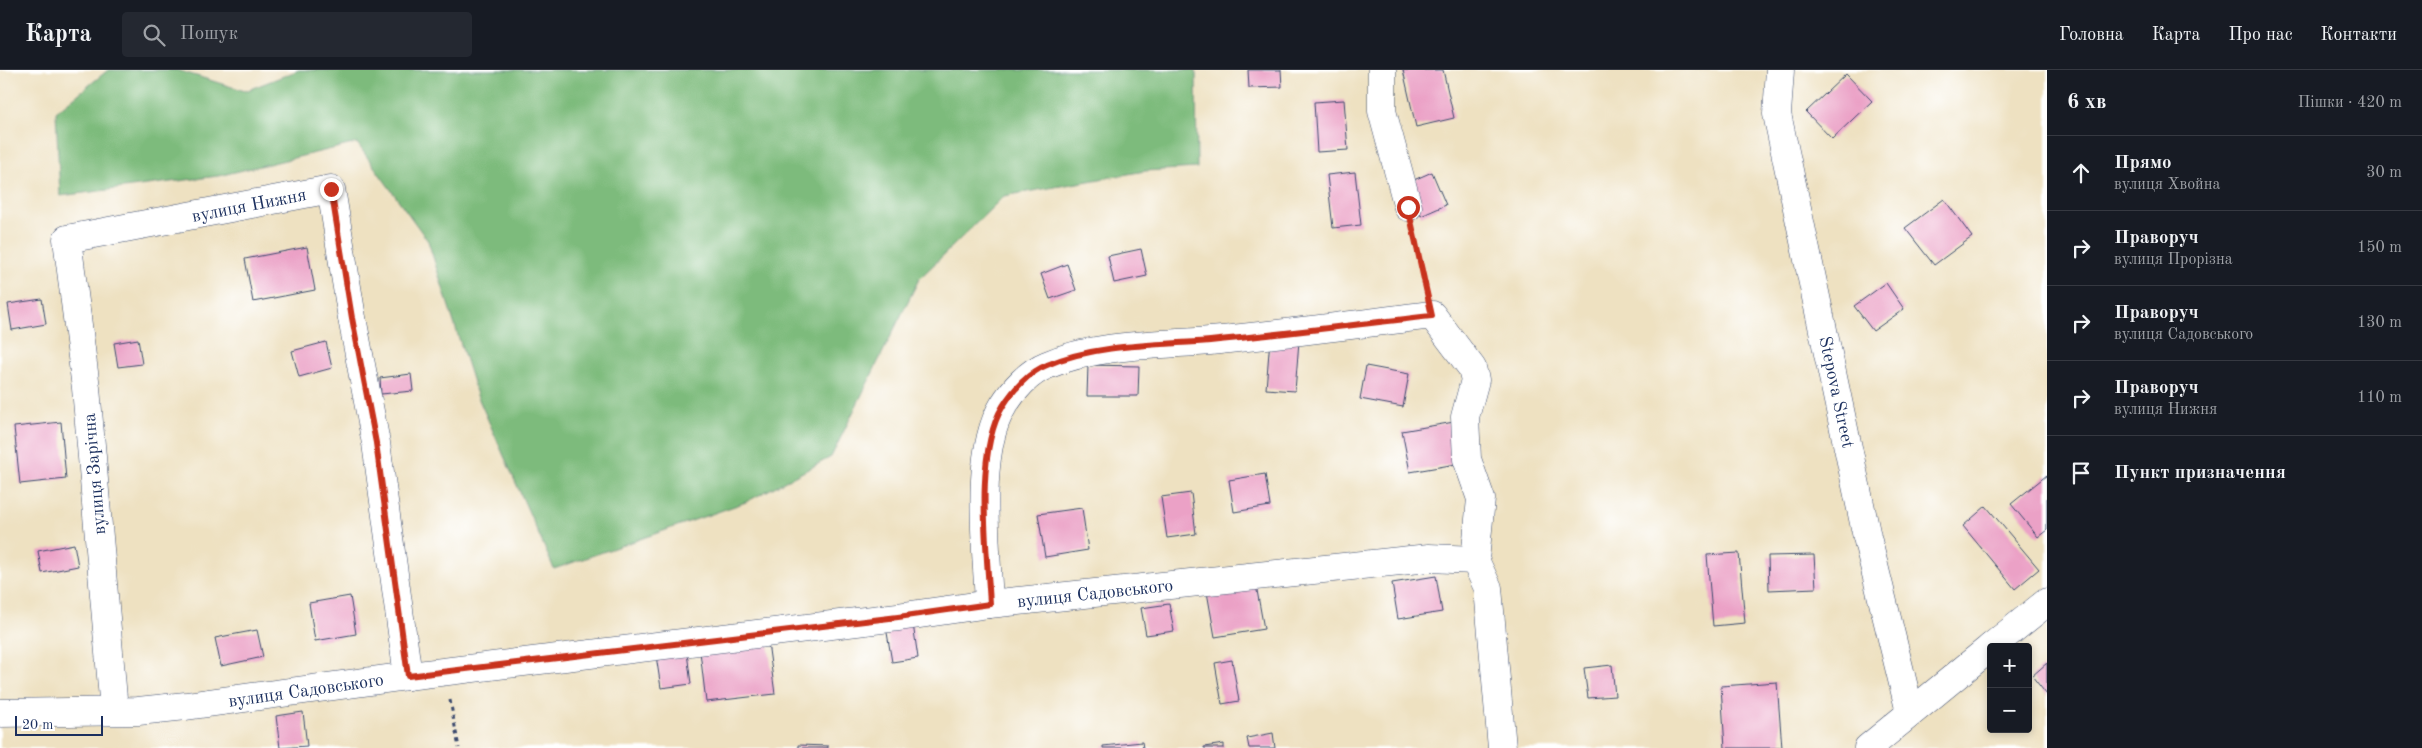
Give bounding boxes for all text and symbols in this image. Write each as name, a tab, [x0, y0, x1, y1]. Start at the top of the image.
search box	[122, 12, 472, 57]
icon: search	[140, 21, 168, 49]
text: Карта	[25, 23, 92, 47]
text: Пошук	[180, 25, 238, 44]
text: Головна	[2059, 26, 2124, 44]
text: Карта	[2152, 26, 2200, 44]
text: Про нас	[2228, 26, 2293, 44]
text: Контакти	[2321, 26, 2397, 44]
text: 6 хв	[2067, 92, 2106, 113]
text: Пішки · 420 m	[2298, 95, 2402, 111]
text: Прямо	[2114, 154, 2172, 173]
icon: ahead	[2067, 159, 2095, 187]
text: 30 m	[2366, 165, 2402, 181]
text: вулиця Хвойна	[2114, 177, 2220, 193]
route end	[320, 178, 343, 201]
street label: вулиця Нижня	[190, 186, 308, 226]
route start	[1397, 196, 1420, 219]
text: Праворуч	[2114, 229, 2199, 248]
icon: right	[2067, 234, 2095, 262]
text: 150 m	[2357, 240, 2402, 256]
text: вулиця Прорізна	[2114, 252, 2233, 268]
text: Праворуч	[2114, 304, 2199, 323]
icon: right	[2067, 309, 2095, 337]
text: 130 m	[2357, 315, 2402, 331]
text: вулиця Садовського	[2114, 327, 2253, 343]
street label: Stepova Street	[1815, 335, 1857, 450]
text: Праворуч	[2114, 379, 2199, 398]
icon: right	[2067, 384, 2095, 412]
text: 110 m	[2357, 390, 2402, 406]
text: вулиця Нижня	[2114, 402, 2217, 418]
street label: вулиця Зарічна	[81, 412, 109, 536]
icon: arrive	[2067, 459, 2095, 487]
text: Пункт призначення	[2114, 464, 2286, 483]
street label: вулиця Садовського	[1016, 577, 1174, 611]
map controls	[1987, 643, 2032, 733]
button: +	[1987, 643, 2032, 688]
street label: вулиця Садовського	[227, 671, 385, 711]
button: −	[1987, 688, 2032, 733]
scale bar	[15, 713, 102, 736]
text: 20 m	[22, 718, 53, 732]

